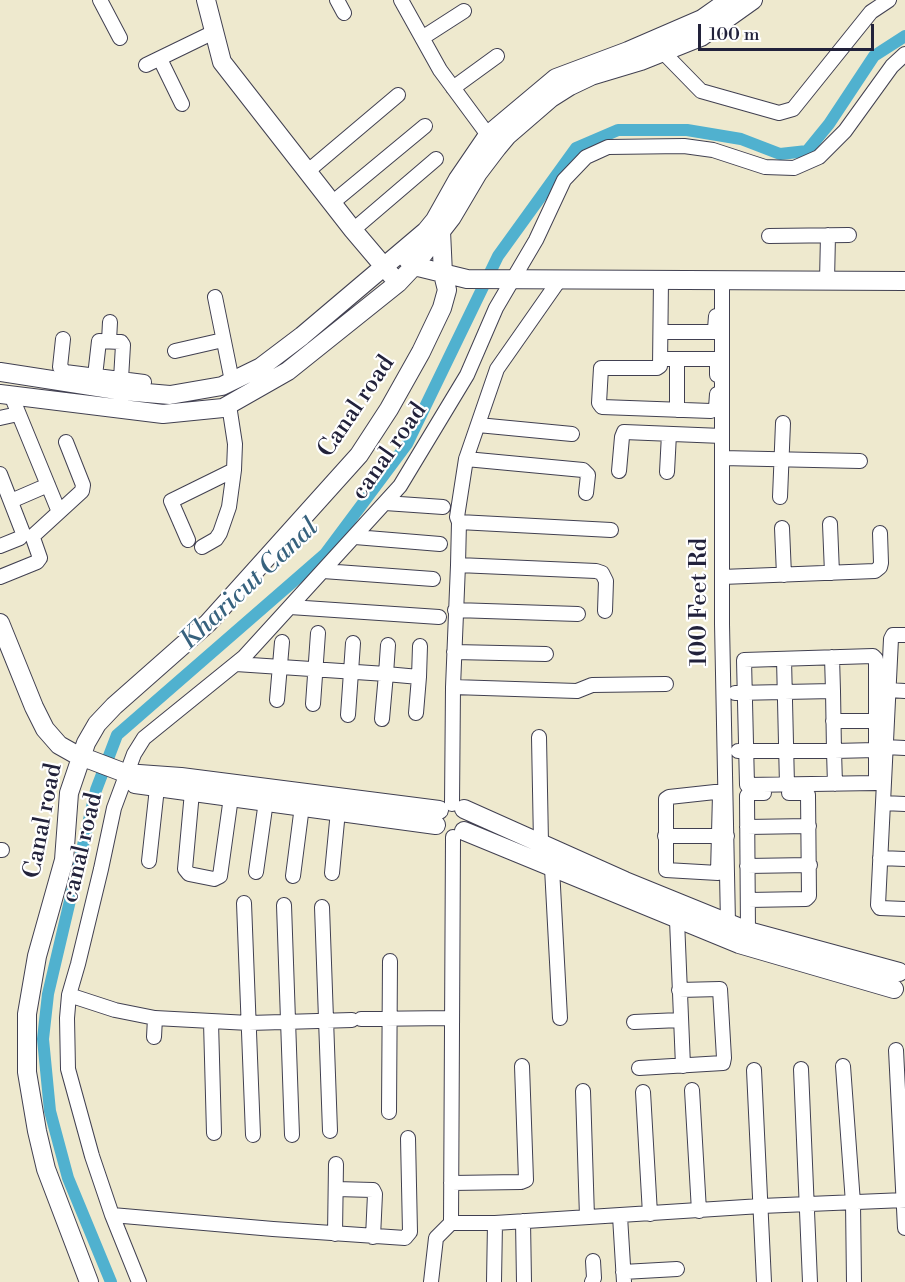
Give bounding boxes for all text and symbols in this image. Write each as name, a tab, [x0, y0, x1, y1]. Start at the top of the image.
scale bar	[701, 12, 876, 50]
text: 100 m	[709, 23, 760, 46]
street label: Canal road	[312, 351, 402, 463]
street label: canal road	[346, 398, 434, 506]
water label: Kharicut Canal	[174, 513, 326, 657]
street label: 100 Feet Rd	[686, 538, 714, 666]
street label: Canal road	[19, 761, 69, 881]
street label: canal road	[56, 790, 110, 906]

